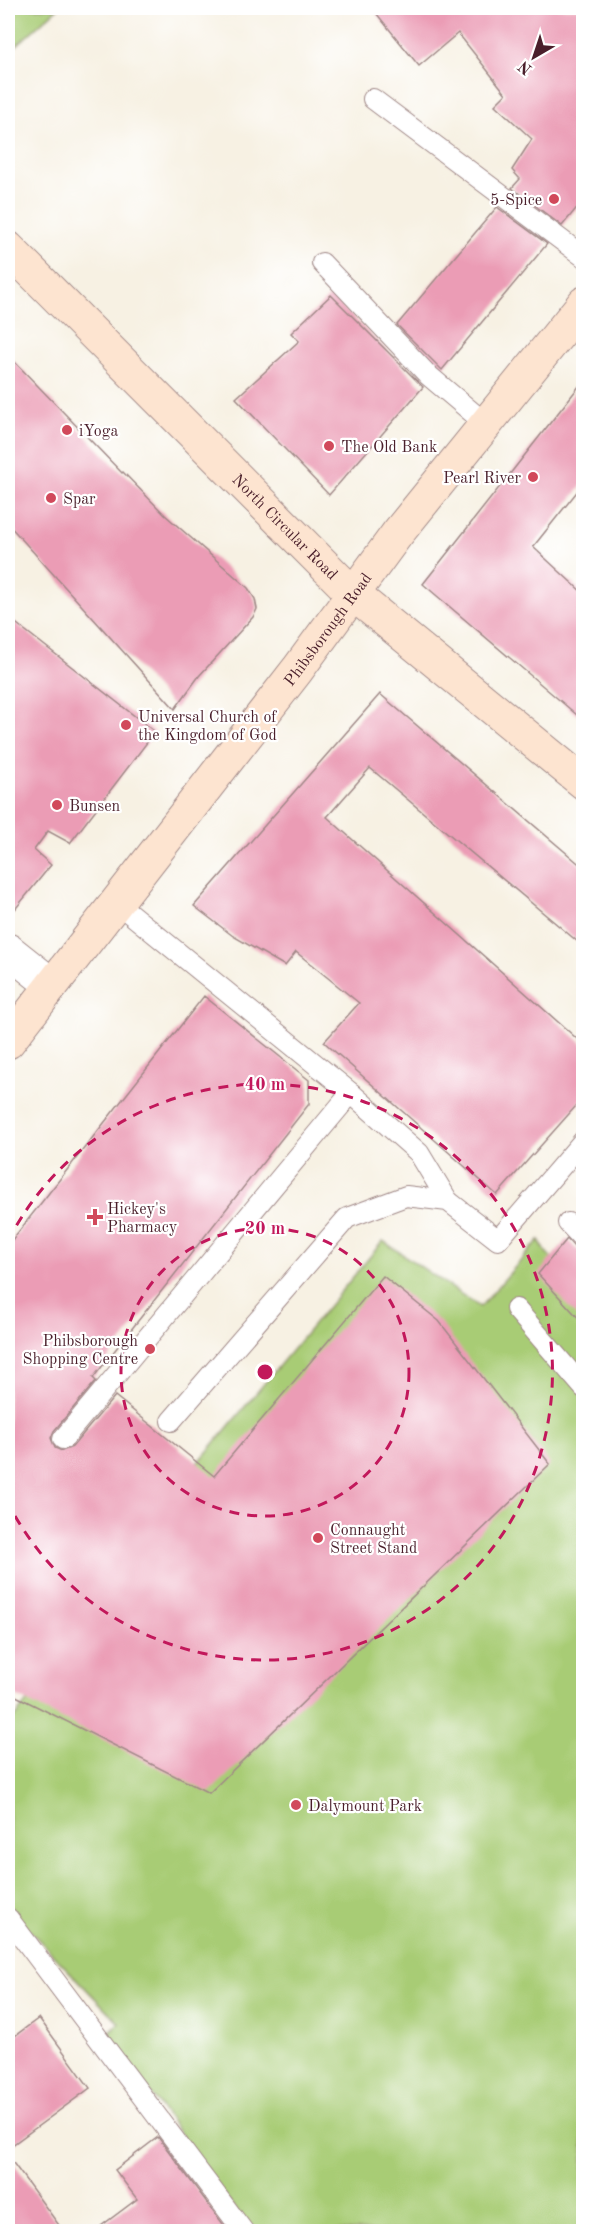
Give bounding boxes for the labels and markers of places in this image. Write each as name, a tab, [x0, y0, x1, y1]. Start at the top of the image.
marker: 5-Spice	[547, 192, 561, 206]
place label: 5-Spice	[490, 193, 542, 209]
marker: iYoga	[60, 423, 74, 437]
place label: iYoga	[79, 424, 118, 440]
marker: The Old Bank	[322, 439, 336, 453]
place label: The Old Bank	[341, 440, 437, 456]
marker: Pearl River	[526, 470, 540, 484]
place label: Pearl River	[443, 471, 521, 487]
marker: Spar	[44, 491, 58, 505]
place label: Spar	[63, 492, 96, 508]
place label: Universal Church of the Kingdom of God	[138, 710, 277, 744]
marker: Universal Church of the Kingdom of God	[119, 718, 133, 732]
marker: Bunsen	[50, 798, 64, 812]
place label: Bunsen	[69, 799, 121, 815]
place label: Hickey's Pharmacy	[107, 1202, 178, 1236]
marker: Hickey's Pharmacy	[88, 1210, 102, 1224]
place label: Phibsborough Shopping Centre	[23, 1334, 138, 1368]
marker: Phibsborough Shopping Centre	[143, 1342, 157, 1356]
centre of rings	[255, 1362, 275, 1382]
place label: Connaught Street Stand	[330, 1523, 417, 1557]
marker: Connaught Street Stand	[311, 1531, 325, 1545]
marker: Dalymount Park	[289, 1798, 303, 1812]
place label: Dalymount Park	[308, 1799, 422, 1815]

